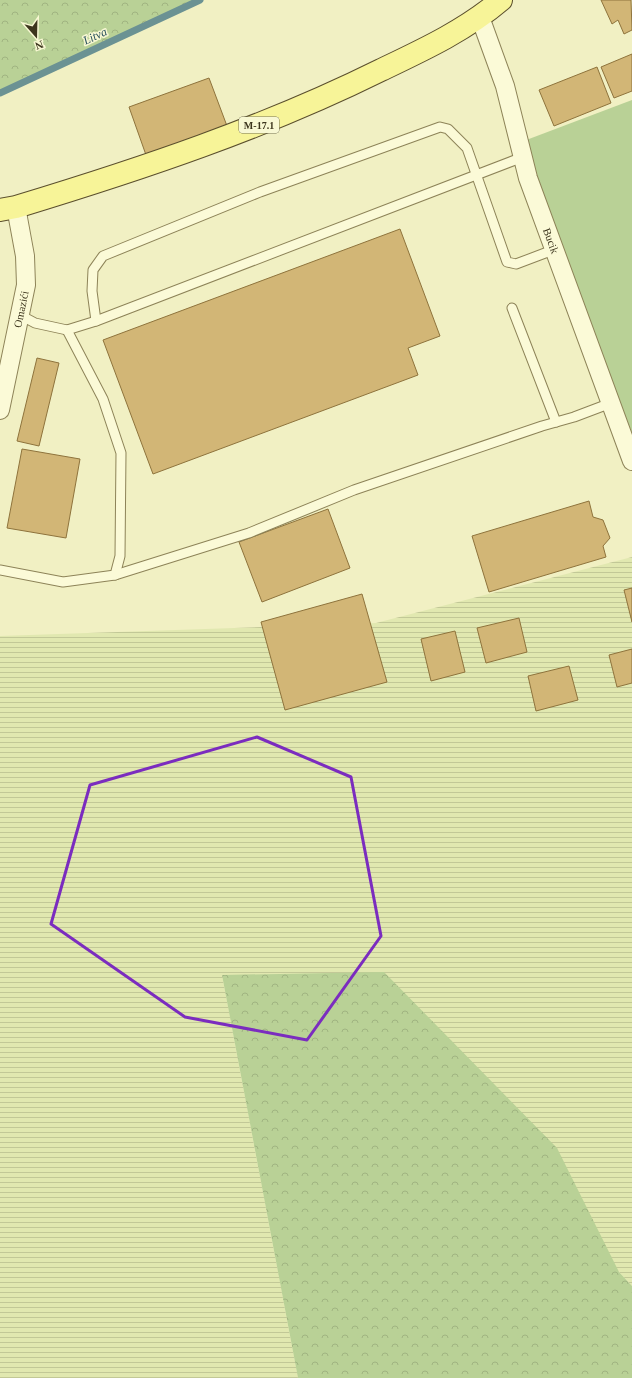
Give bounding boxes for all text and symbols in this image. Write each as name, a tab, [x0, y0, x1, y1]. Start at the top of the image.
north arrow	[16, 16, 56, 56]
water label: Litva	[80, 24, 109, 48]
text: N	[34, 38, 45, 52]
road number: M-17.1	[239, 117, 279, 133]
street label: Bucik	[541, 226, 561, 256]
street label: Omazići	[11, 290, 31, 329]

